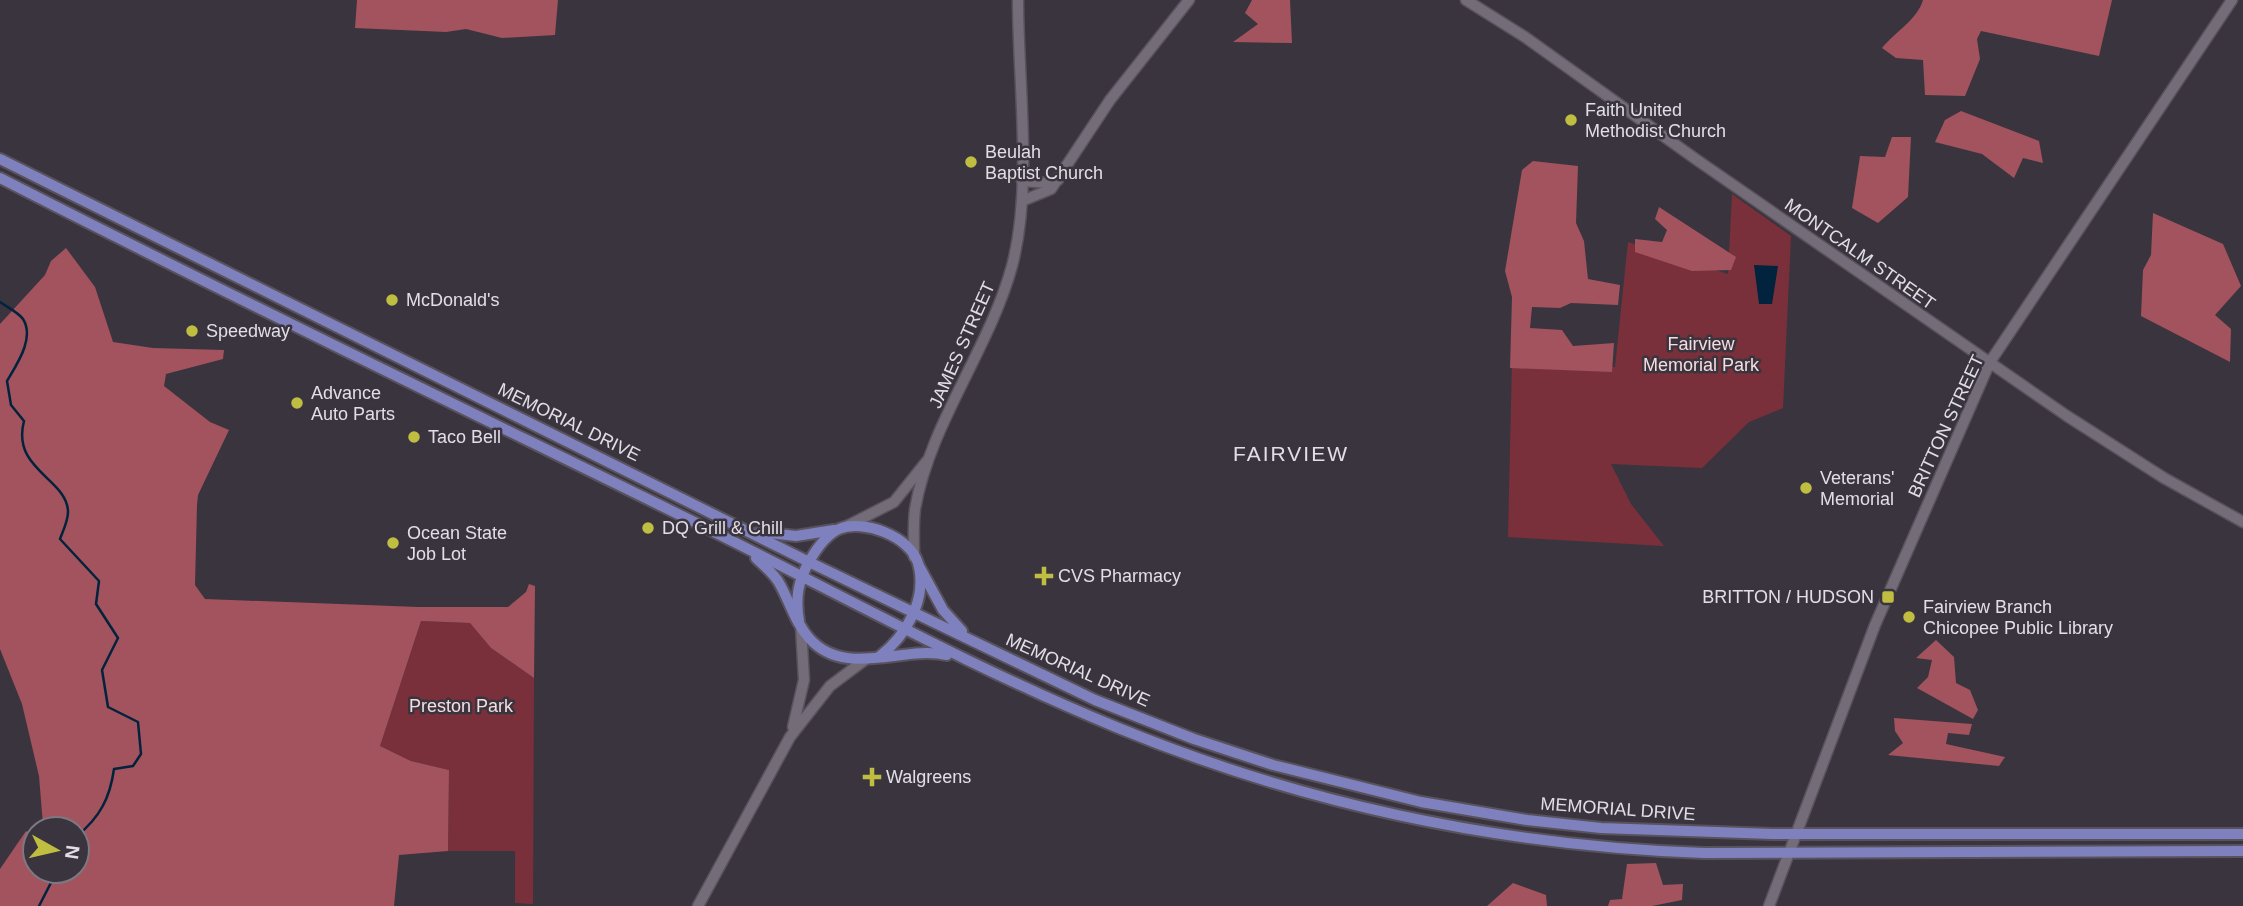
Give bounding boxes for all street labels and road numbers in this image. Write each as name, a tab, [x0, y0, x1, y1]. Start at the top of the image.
street label: MONTCALM STREET	[1781, 194, 1939, 314]
street label: JAMES STREET	[925, 279, 999, 411]
street label: BRITTON STREET	[1904, 352, 1988, 500]
street label: MEMORIAL DRIVE	[495, 379, 643, 465]
street label: MEMORIAL DRIVE	[1003, 629, 1153, 711]
street label: MEMORIAL DRIVE	[1540, 794, 1696, 824]

